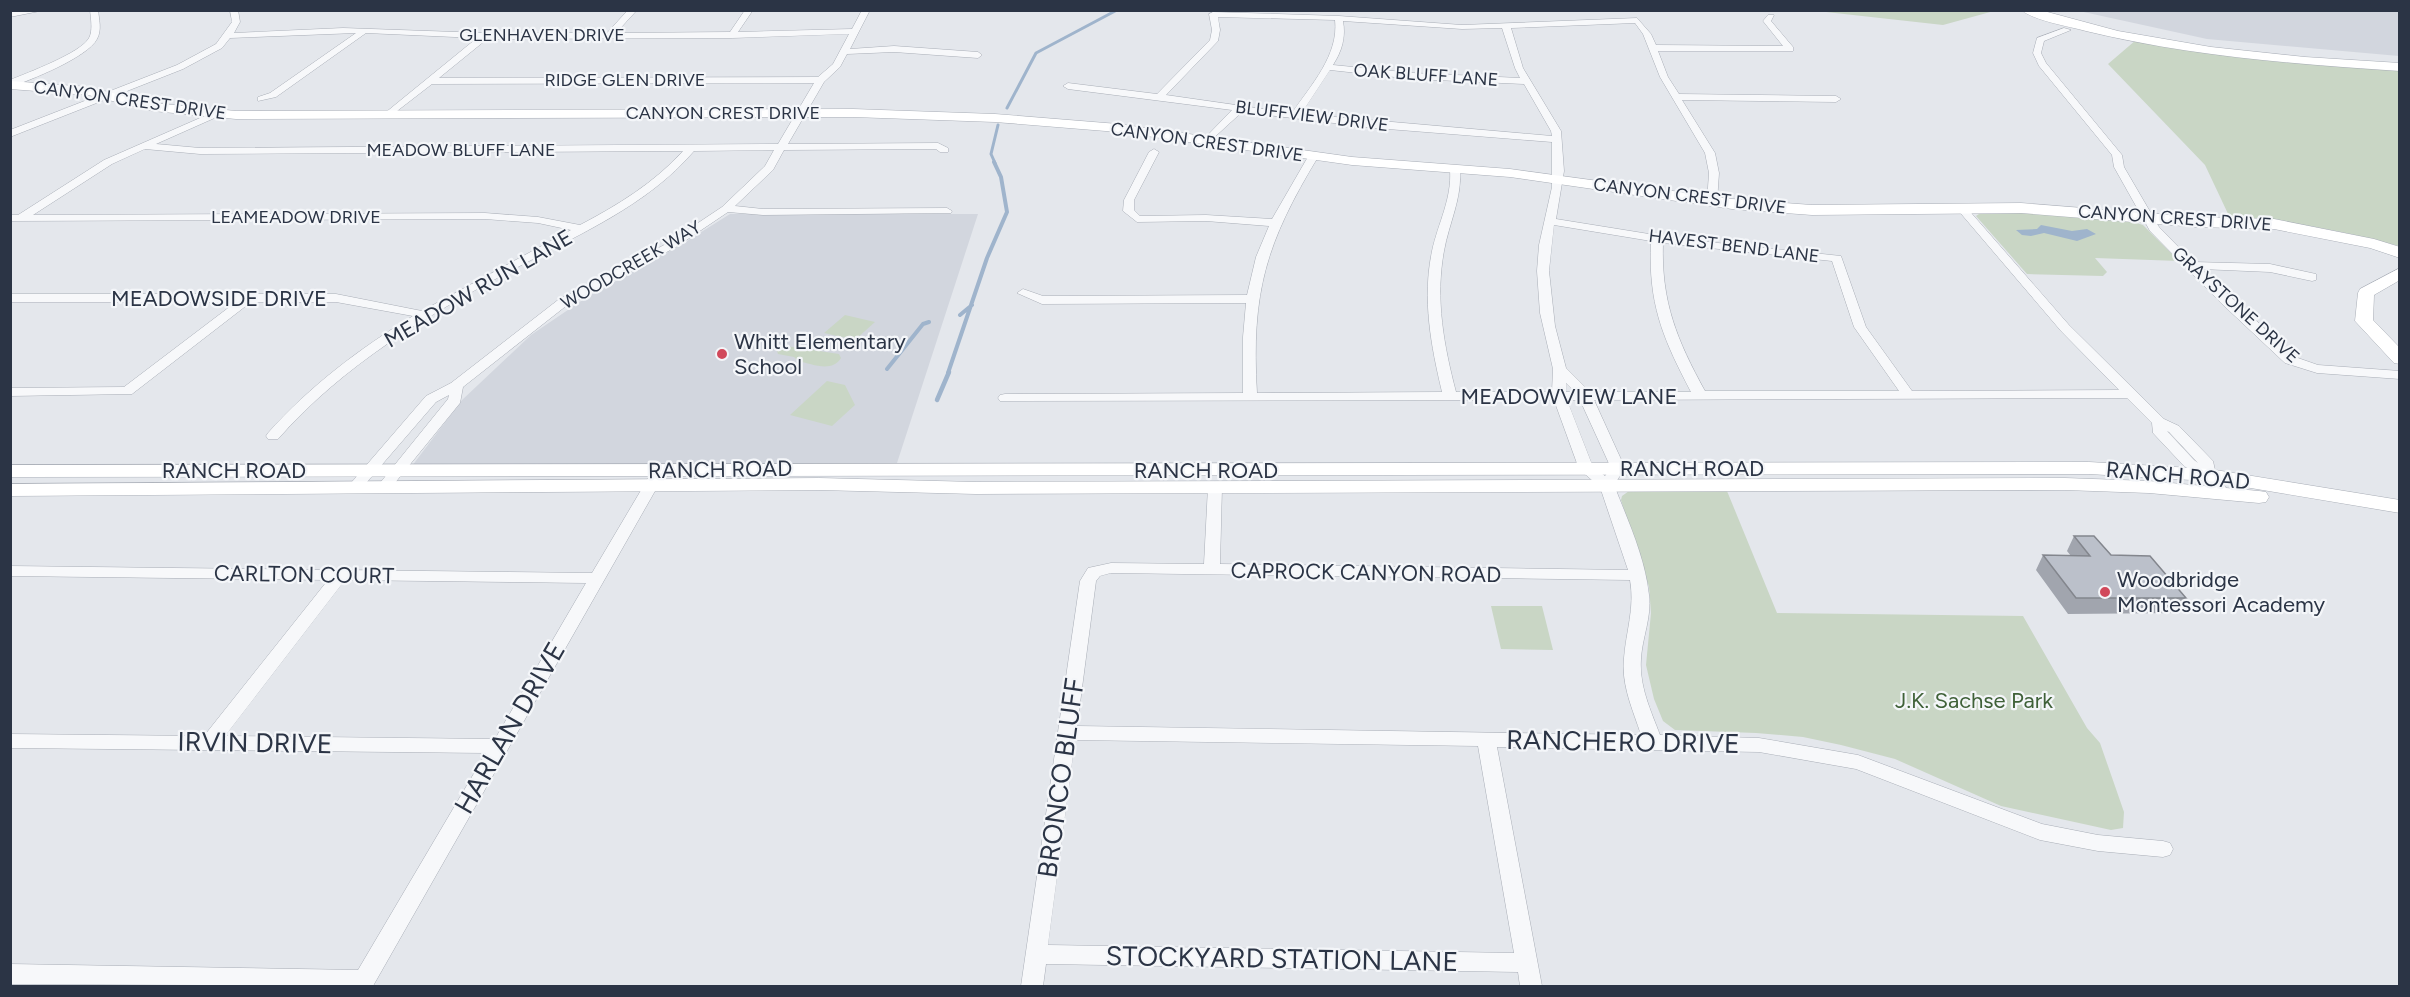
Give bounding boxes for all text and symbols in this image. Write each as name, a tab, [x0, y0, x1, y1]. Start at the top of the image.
street label: GLENHAVEN DRIVE	[459, 24, 625, 46]
street label: OAK BLUFF LANE	[1353, 59, 1499, 91]
street label: RIDGE GLEN DRIVE	[544, 69, 706, 91]
street label: CANYON CREST DRIVE	[32, 76, 228, 124]
street label: BLUFFVIEW DRIVE	[1234, 96, 1390, 136]
street label: CANYON CREST DRIVE	[626, 102, 820, 124]
street label: CANYON CREST DRIVE	[1109, 118, 1305, 166]
street label: MEADOW BLUFF LANE	[366, 139, 556, 161]
street label: CANYON CREST DRIVE	[1592, 173, 1788, 219]
street label: CANYON CREST DRIVE	[2077, 200, 2273, 236]
street label: LEAMEADOW DRIVE	[211, 206, 381, 228]
street label: WOODCREEK WAY	[557, 216, 705, 314]
street label: MEADOW RUN LANE	[379, 223, 577, 353]
street label: HAVEST BEND LANE	[1647, 225, 1821, 267]
street label: GRAYSTONE DRIVE	[2168, 242, 2304, 368]
street label: MEADOWSIDE DRIVE	[111, 285, 327, 312]
place label: Whitt Elementary School	[734, 328, 906, 380]
marker: Whitt Elementary School	[715, 347, 729, 361]
street label: MEADOWVIEW LANE	[1461, 383, 1677, 410]
street label: RANCH ROAD	[648, 455, 792, 484]
street label: RANCH ROAD	[1620, 455, 1764, 482]
street label: RANCH ROAD	[2105, 456, 2251, 495]
street label: RANCH ROAD	[162, 457, 306, 484]
street label: RANCH ROAD	[1134, 457, 1278, 484]
street label: CAPROCK CANYON ROAD	[1231, 557, 1501, 588]
street label: CARLTON COURT	[214, 559, 394, 590]
place label: Woodbridge Montessori Academy	[2117, 566, 2325, 618]
marker: Woodbridge Montessori Academy	[2098, 585, 2112, 599]
street label: HARLAN DRIVE	[447, 636, 572, 820]
street label: BRONCO BLUFF	[1030, 676, 1091, 880]
park label: J.K. Sachse Park	[1895, 687, 2053, 714]
street label: RANCHERO DRIVE	[1506, 723, 1740, 760]
street label: IRVIN DRIVE	[177, 725, 333, 760]
street label: STOCKYARD STATION LANE	[1105, 939, 1459, 978]

